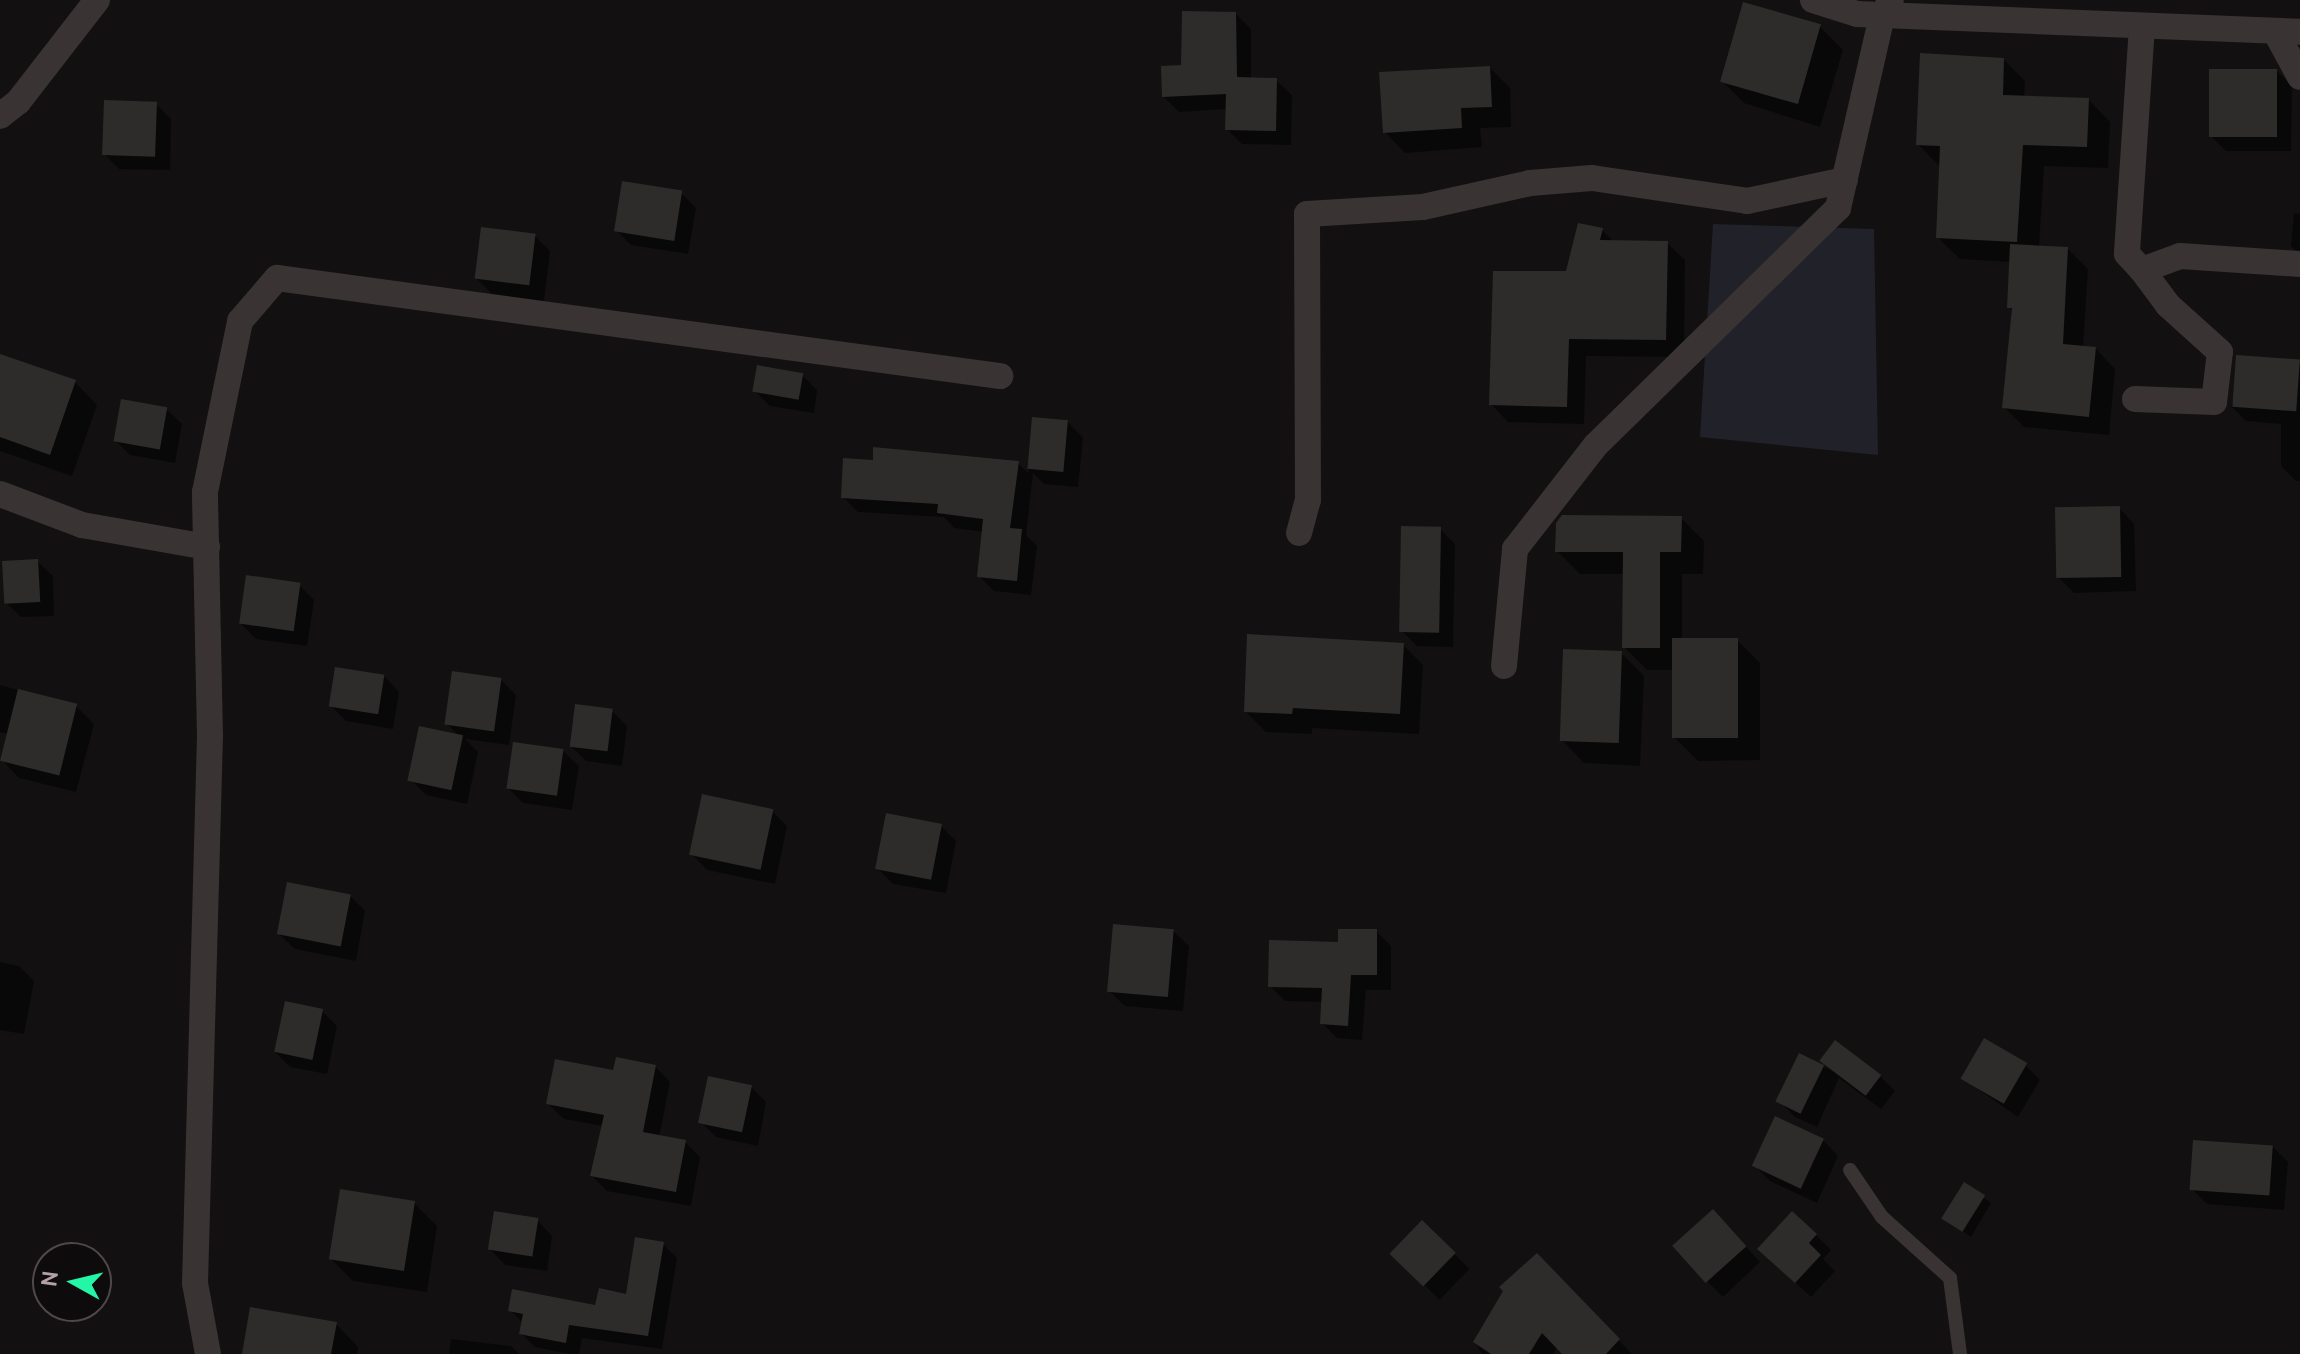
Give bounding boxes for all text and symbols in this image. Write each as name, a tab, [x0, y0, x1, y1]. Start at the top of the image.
north arrow	[32, 1242, 112, 1322]
text: N	[35, 1269, 64, 1288]

